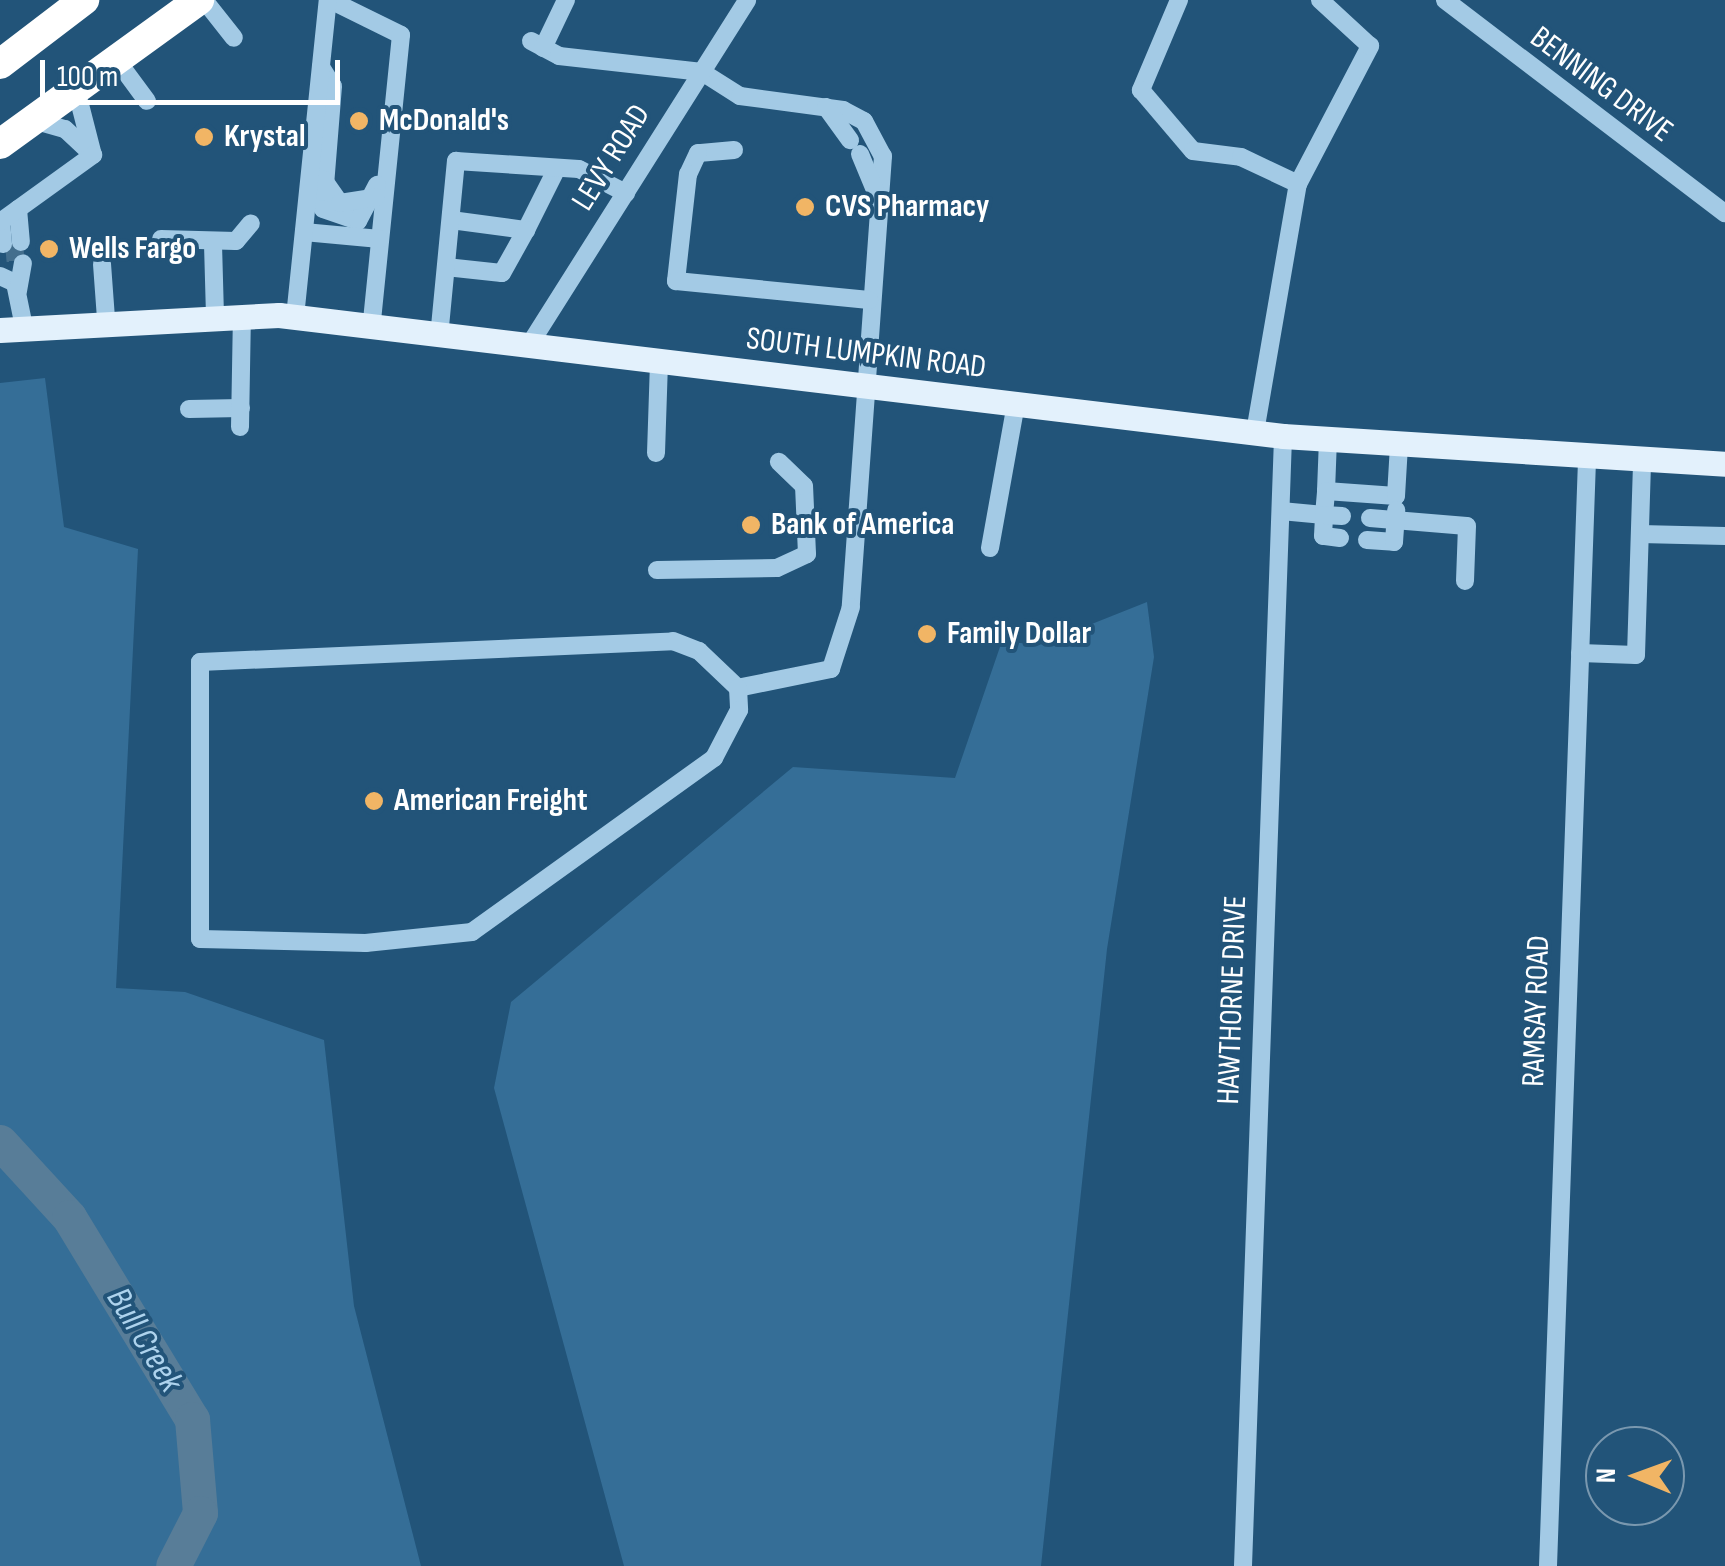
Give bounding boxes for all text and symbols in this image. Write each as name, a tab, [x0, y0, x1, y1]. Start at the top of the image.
street label: BENNING DRIVE	[1522, 19, 1680, 151]
scale bar	[45, 40, 345, 102]
text: 100 m	[57, 59, 118, 95]
street label: LEVY ROAD	[565, 98, 659, 218]
place label: McDonald's	[379, 102, 509, 140]
marker: McDonald's	[348, 110, 370, 132]
place label: Krystal	[224, 118, 305, 156]
marker: Krystal	[193, 126, 215, 148]
place label: CVS Pharmacy	[825, 188, 989, 226]
marker: CVS Pharmacy	[794, 196, 816, 218]
place label: Wells Fargo	[69, 230, 196, 268]
marker: Wells Fargo	[38, 238, 60, 260]
street label: SOUTH LUMPKIN ROAD	[744, 320, 988, 388]
place label: Bank of America	[771, 506, 954, 544]
marker: Bank of America	[740, 514, 762, 536]
place label: Family Dollar	[947, 615, 1091, 653]
marker: Family Dollar	[916, 623, 938, 645]
place label: American Freight	[394, 782, 588, 820]
marker: American Freight	[363, 790, 385, 812]
street label: HAWTHORNE DRIVE	[1210, 895, 1256, 1105]
street label: RAMSAY ROAD	[1515, 935, 1559, 1087]
water label: Bull Creek	[97, 1280, 191, 1400]
north arrow	[1585, 1426, 1685, 1526]
text: N	[1590, 1468, 1623, 1483]

